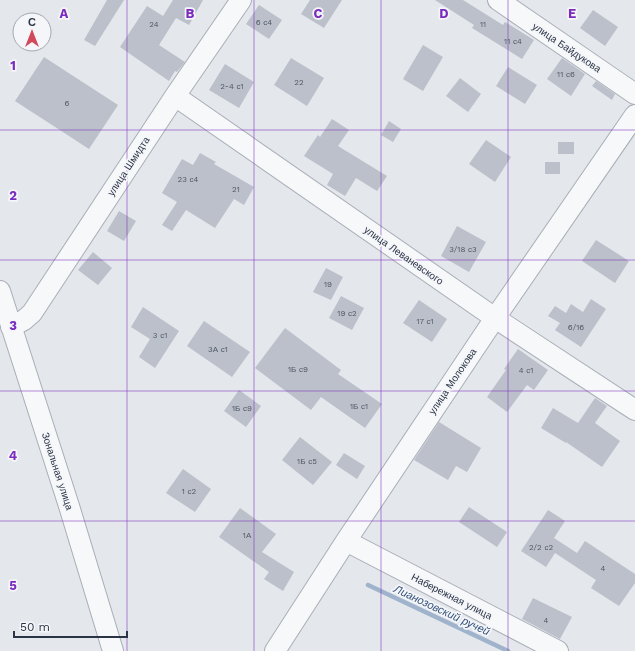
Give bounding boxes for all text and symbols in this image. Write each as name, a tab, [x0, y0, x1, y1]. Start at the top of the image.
text: A	[60, 6, 69, 21]
text: B	[186, 6, 195, 21]
text: C	[314, 6, 323, 21]
text: D	[439, 6, 449, 21]
text: E	[568, 6, 576, 21]
north arrow	[12, 12, 52, 52]
text: С	[28, 16, 36, 29]
house number: 6 с4	[256, 18, 272, 27]
house number: 24	[149, 20, 159, 29]
house number: 11	[480, 20, 486, 29]
street label: улица Байдукова	[530, 20, 603, 75]
house number: 11 с4	[504, 37, 522, 46]
text: 1	[10, 58, 16, 73]
house number: 11 с6	[557, 70, 575, 79]
house number: 22	[294, 78, 304, 87]
house number: 2-4 с1	[220, 82, 244, 91]
house number: 6	[65, 99, 70, 108]
street label: улица Шмидта	[105, 134, 152, 198]
house number: 23 с4	[178, 175, 199, 184]
house number: 21	[232, 185, 240, 194]
text: 2	[9, 188, 17, 203]
street label: улица Леваневского	[362, 224, 446, 287]
house number: 3/18 с3	[449, 245, 477, 254]
house number: 19	[324, 280, 332, 289]
house number: 19 с2	[337, 309, 357, 318]
house number: 17 с1	[416, 317, 434, 326]
text: 3	[9, 318, 17, 333]
house number: 6/16	[568, 323, 584, 332]
house number: 3 с1	[153, 331, 167, 340]
house number: 3А с1	[208, 345, 228, 354]
street label: улица Молокова	[426, 346, 479, 416]
house number: 1Б с9	[288, 365, 308, 374]
house number: 4 с1	[519, 366, 533, 375]
house number: 1Б с1	[350, 402, 368, 411]
house number: 1Б с9	[232, 404, 252, 413]
street label: Зональная улица	[40, 431, 75, 512]
text: 4	[9, 448, 18, 463]
house number: 1Б с5	[297, 457, 317, 466]
house number: 1 с2	[182, 487, 197, 496]
house number: 1А	[243, 531, 252, 540]
house number: 2/2 с2	[529, 543, 553, 552]
house number: 4	[601, 564, 606, 573]
street label: Набережная улица	[410, 571, 494, 622]
text: 5	[9, 578, 17, 593]
water label: Лианозовский ручей	[391, 582, 492, 638]
scale bar	[14, 613, 127, 639]
house number: 4	[544, 616, 549, 625]
text: 50 m	[20, 620, 50, 634]

